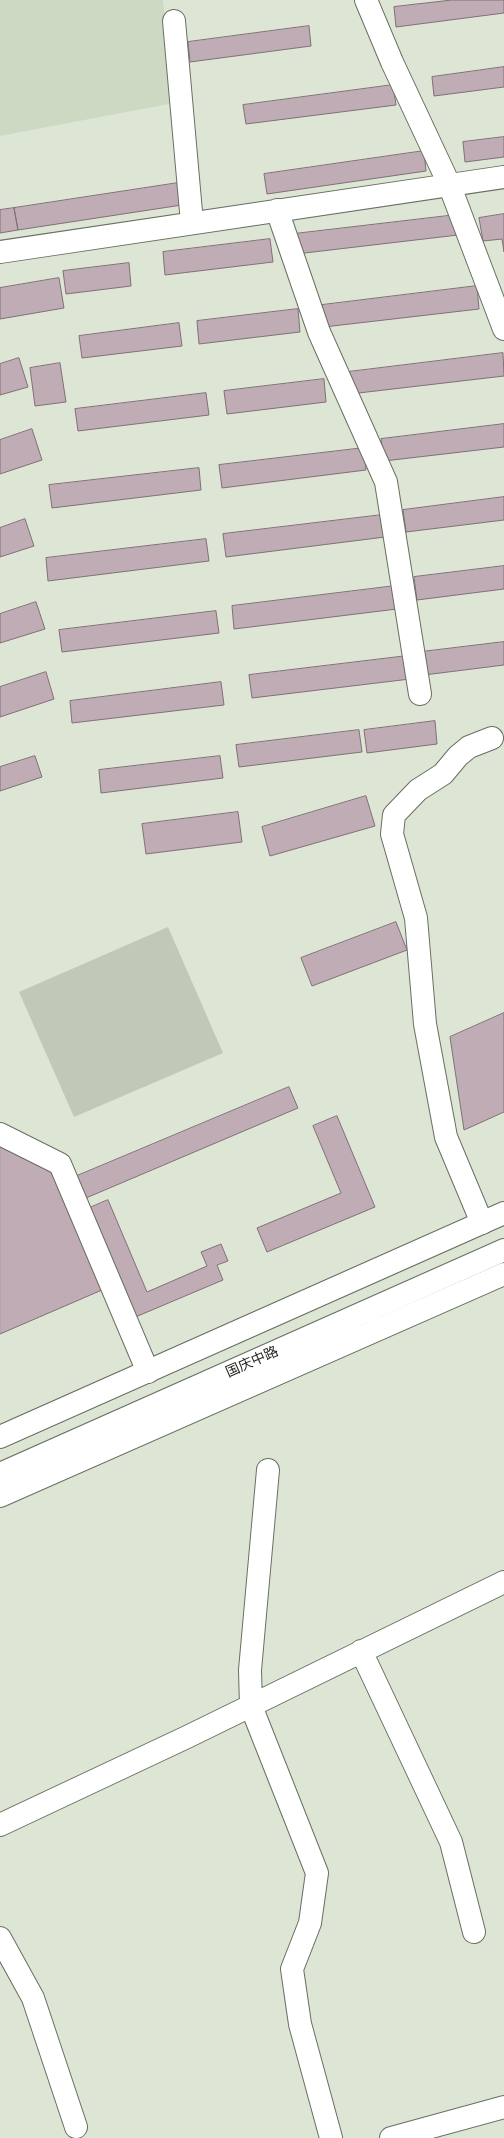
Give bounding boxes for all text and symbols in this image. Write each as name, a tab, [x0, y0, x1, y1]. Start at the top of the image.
street label: 国庆中路	[223, 1343, 281, 1381]

